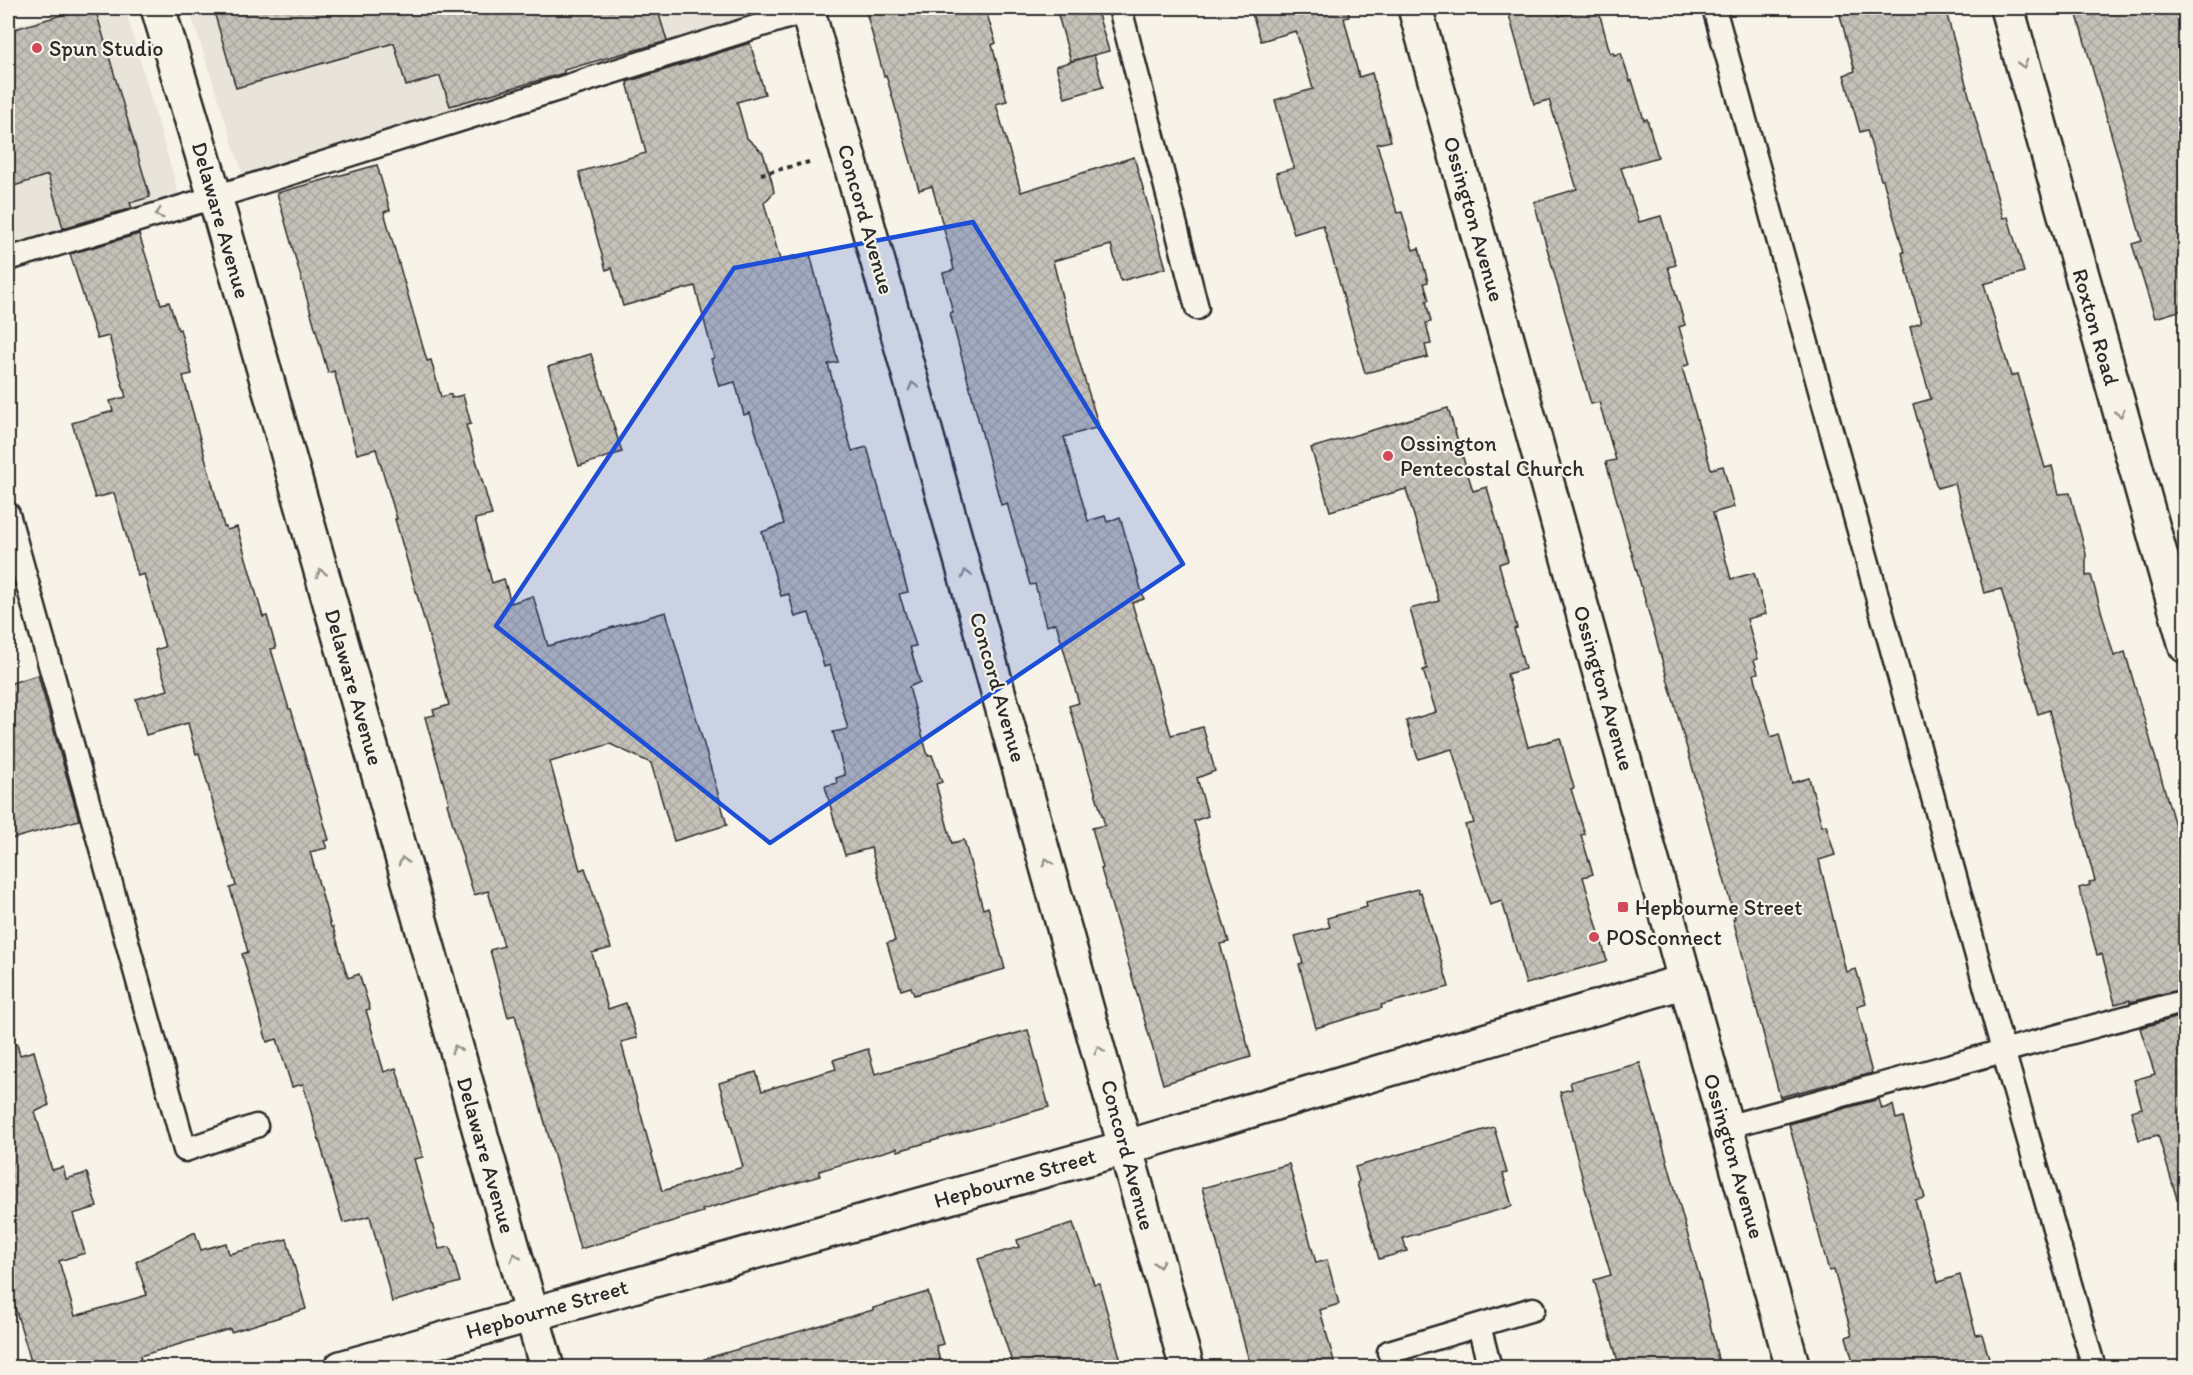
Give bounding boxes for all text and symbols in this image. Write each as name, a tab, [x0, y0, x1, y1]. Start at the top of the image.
place label: Spun Studio	[49, 35, 164, 62]
marker: Spun Studio	[30, 41, 44, 55]
one-way arrow	[2016, 58, 2028, 69]
street label: Ossington Avenue	[1438, 133, 1510, 305]
street label: Delaware Avenue	[186, 139, 256, 301]
street label: Concord Avenue	[832, 141, 900, 297]
one-way arrow	[154, 207, 165, 219]
street label: Roxton Road	[2066, 265, 2126, 389]
one-way arrow	[908, 381, 920, 392]
one-way arrow	[2113, 408, 2126, 418]
place label: Ossington Pentecostal Church	[1400, 430, 1584, 482]
marker: Ossington Pentecostal Church	[1381, 449, 1395, 463]
one-way arrow	[316, 568, 329, 578]
one-way arrow	[961, 569, 973, 579]
street label: Ossington Avenue	[1568, 602, 1640, 774]
street label: Delaware Avenue	[319, 606, 389, 768]
street label: Concord Avenue	[964, 609, 1032, 765]
one-way arrow	[398, 856, 410, 867]
one-way arrow	[1042, 857, 1054, 868]
place label: Hepbourne Street	[1635, 894, 1802, 921]
marker: Hepbourne Street	[1616, 900, 1630, 914]
place label: POSconnect	[1606, 924, 1722, 951]
marker: POSconnect	[1587, 930, 1601, 944]
one-way arrow	[451, 1044, 463, 1055]
one-way arrow	[1094, 1045, 1106, 1056]
street label: Ossington Avenue	[1698, 1070, 1770, 1242]
street label: Delaware Avenue	[451, 1074, 521, 1236]
street label: Concord Avenue	[1095, 1077, 1161, 1233]
street label: Hepbourne Street	[931, 1142, 1099, 1214]
one-way arrow	[510, 1252, 522, 1263]
one-way arrow	[1151, 1259, 1164, 1269]
street label: Hepbourne Street	[463, 1273, 631, 1345]

